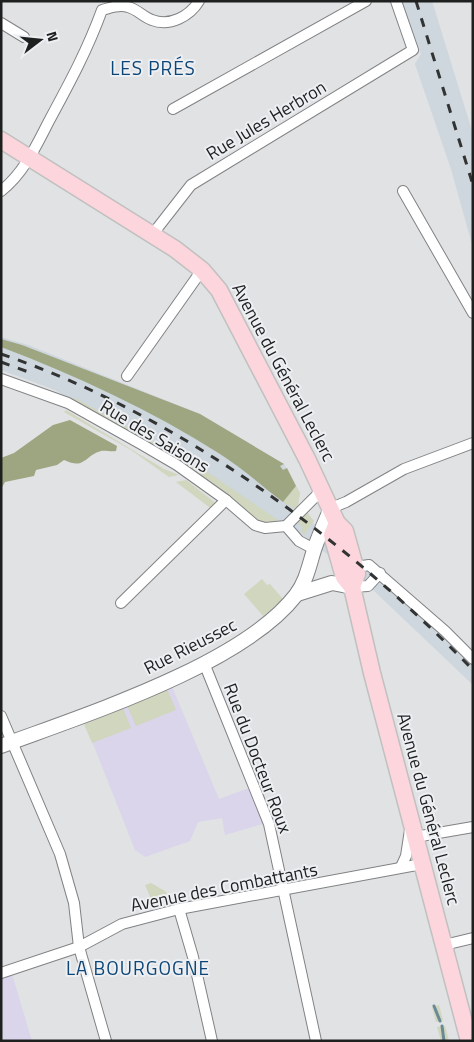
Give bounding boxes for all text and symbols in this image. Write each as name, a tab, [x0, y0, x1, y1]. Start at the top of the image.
north arrow	[15, 15, 65, 65]
text: N	[42, 29, 64, 44]
district label: LES PRÉS	[110, 53, 196, 82]
street label: Rue Jules Herbron	[201, 73, 331, 167]
street label: Avenue du Général Leclerc	[226, 278, 343, 466]
street label: Rue des Saisons	[95, 393, 215, 479]
street label: Rue Rieussec	[139, 611, 241, 681]
street label: Rue du Docteur Roux	[217, 679, 299, 837]
street label: Avenue du Général Leclerc	[390, 710, 468, 908]
street label: Avenue des Combattants	[128, 856, 320, 918]
district label: LA BOURGOGNE	[66, 953, 210, 982]

